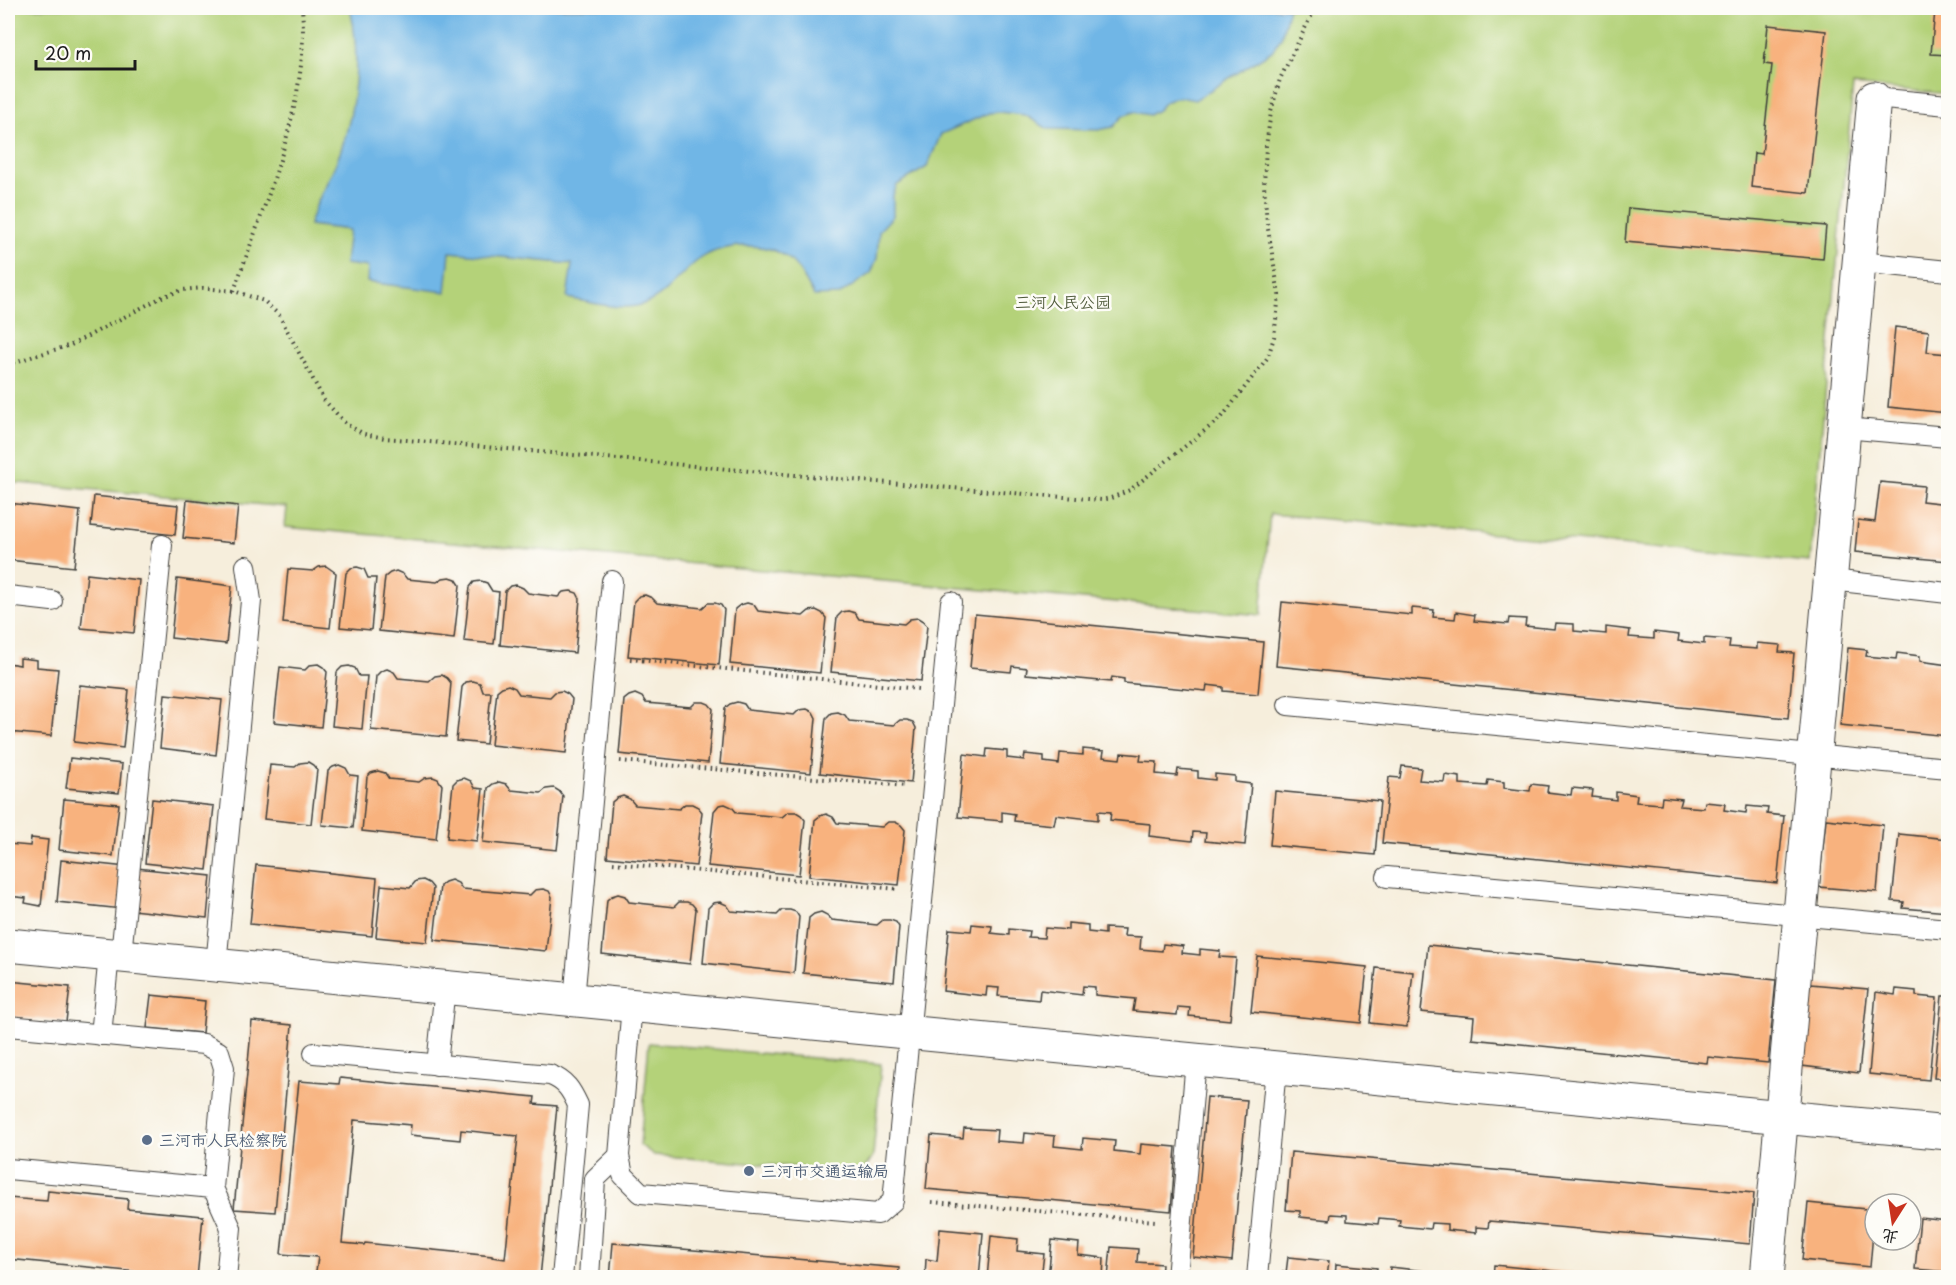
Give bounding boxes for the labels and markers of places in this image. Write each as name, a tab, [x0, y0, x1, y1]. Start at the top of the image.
place label: 三河市人民检察院	[159, 1127, 287, 1151]
marker: 三河市人民检察院	[140, 1133, 154, 1147]
place label: 三河市交通运输局	[761, 1158, 889, 1182]
marker: 三河市交通运输局	[742, 1164, 756, 1178]

